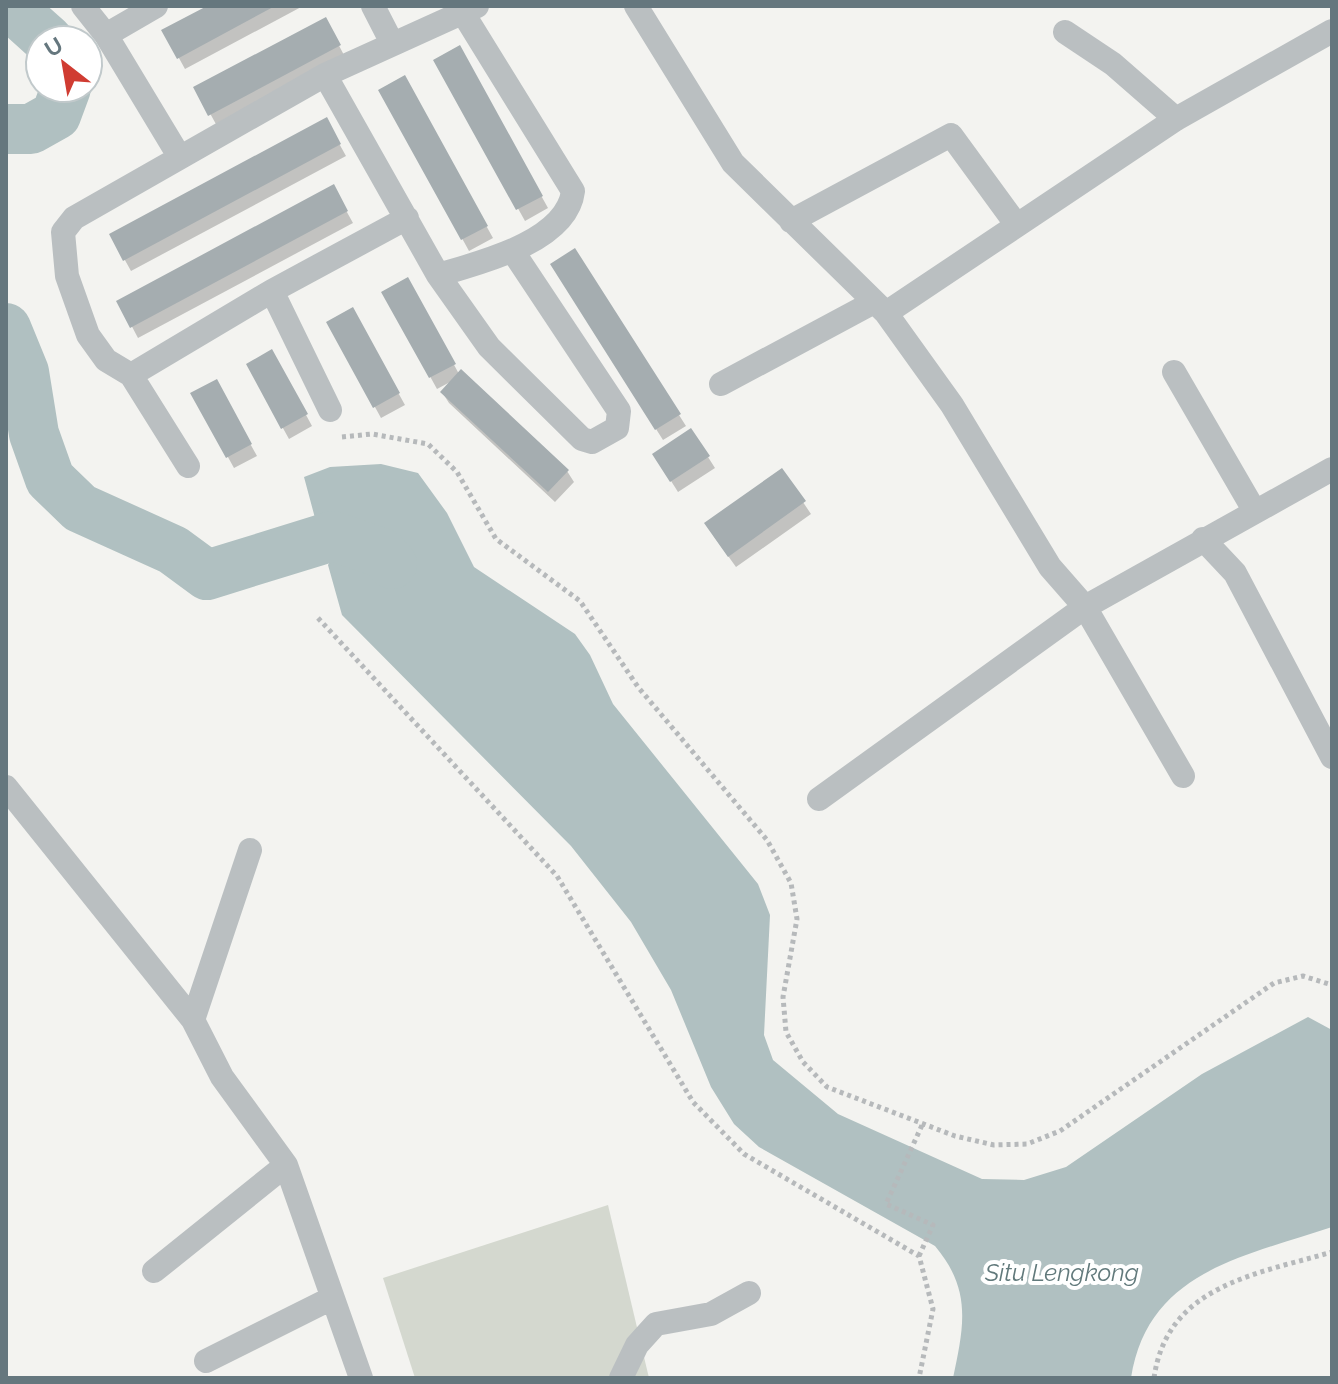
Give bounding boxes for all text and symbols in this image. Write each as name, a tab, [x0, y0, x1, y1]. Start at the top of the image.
north arrow	[24, 24, 104, 104]
text: U	[40, 31, 67, 62]
water label: Situ Lengkong	[984, 1258, 1139, 1287]

